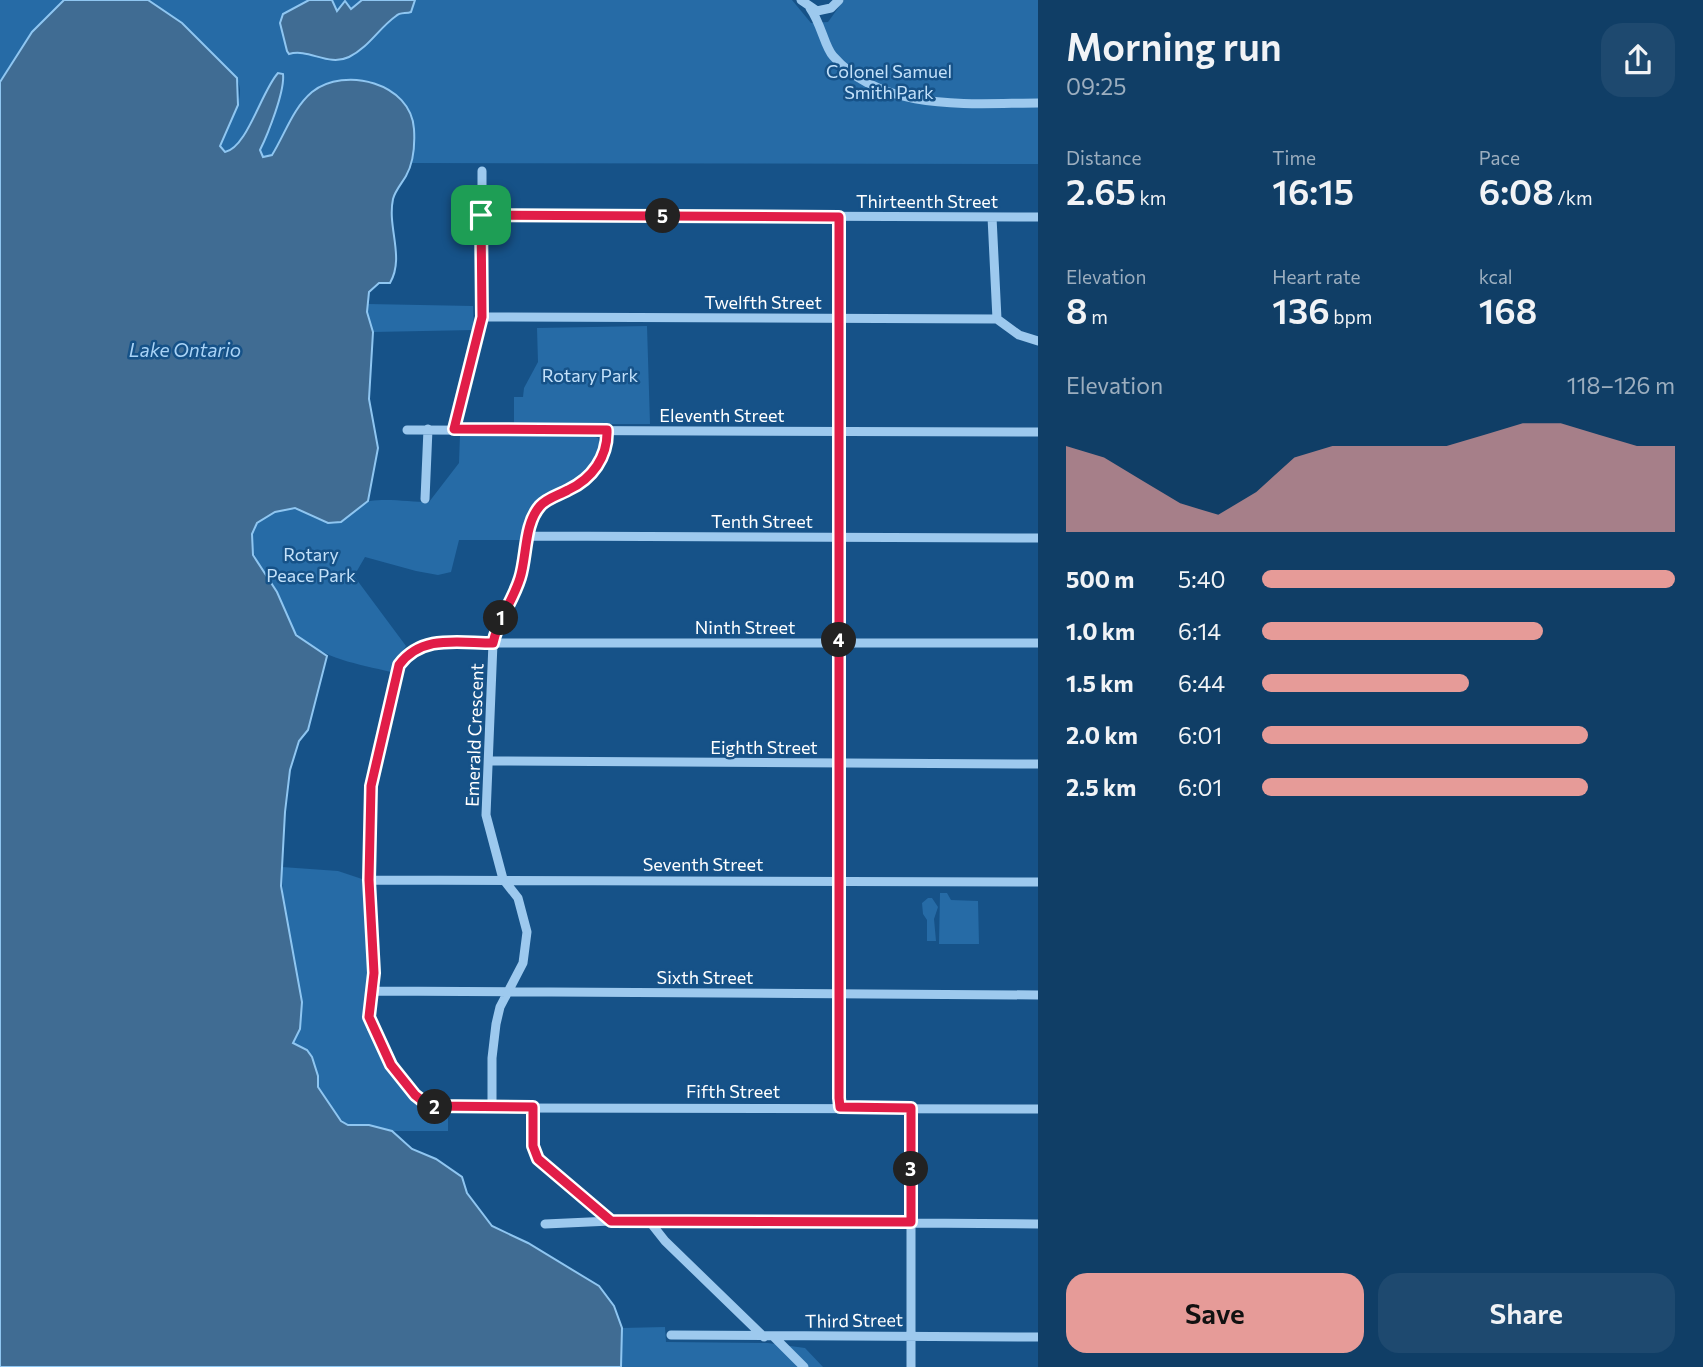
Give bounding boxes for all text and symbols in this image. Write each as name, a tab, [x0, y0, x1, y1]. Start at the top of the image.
text: Morning run	[1066, 22, 1282, 69]
button: share	[1601, 23, 1675, 97]
park label: Colonel Samuel Smith Park	[826, 60, 952, 103]
text: 09:25	[1066, 72, 1126, 100]
text: Distance	[1066, 146, 1142, 169]
text: Time	[1272, 146, 1316, 169]
text: Pace	[1479, 146, 1520, 169]
text: 2.65	[1066, 169, 1136, 212]
text: 16:15	[1272, 169, 1354, 212]
text: 6:08	[1479, 169, 1554, 212]
pin	[451, 185, 511, 245]
text: km	[1136, 186, 1166, 209]
text: /km	[1554, 186, 1593, 209]
street label: Thirteenth Street	[856, 190, 998, 212]
icon: arrive	[462, 196, 500, 234]
pin: 5	[646, 198, 680, 234]
text: 5	[657, 204, 668, 227]
text: Elevation	[1066, 265, 1146, 288]
text: Heart rate	[1272, 265, 1361, 288]
text: kcal	[1479, 265, 1513, 288]
text: 8	[1066, 288, 1088, 331]
text: 136	[1272, 288, 1330, 331]
text: 168	[1479, 288, 1537, 331]
street label: Twelfth Street	[704, 291, 822, 313]
text: m	[1088, 305, 1108, 328]
text: bpm	[1330, 305, 1372, 328]
water label: Lake Ontario	[129, 338, 241, 361]
park label: Rotary Park	[542, 364, 638, 386]
text: Elevation	[1066, 371, 1163, 399]
text: 118–126 m	[1567, 371, 1675, 399]
street label: Eleventh Street	[659, 404, 785, 426]
street label: Tenth Street	[711, 510, 813, 532]
park label: Rotary Peace Park	[266, 543, 356, 586]
text: 500 m	[1066, 565, 1134, 593]
text: 5:40	[1178, 565, 1225, 593]
pin: 1	[484, 600, 518, 636]
text: 1	[496, 606, 505, 629]
street label: Ninth Street	[695, 616, 795, 638]
text: 1.0 km	[1066, 617, 1135, 645]
text: 6:14	[1178, 617, 1221, 645]
pin: 4	[822, 622, 856, 658]
text: 4	[833, 628, 844, 651]
street label: Emerald Crescent	[460, 663, 488, 807]
text: 1.5 km	[1066, 669, 1134, 697]
text: 6:44	[1178, 669, 1225, 697]
text: 2.0 km	[1066, 721, 1138, 749]
text: 6:01	[1178, 721, 1222, 749]
street label: Eighth Street	[710, 736, 818, 758]
text: 2.5 km	[1066, 773, 1136, 801]
text: 6:01	[1178, 773, 1222, 801]
street label: Seventh Street	[643, 853, 763, 875]
street label: Sixth Street	[657, 966, 753, 988]
street label: Fifth Street	[686, 1080, 780, 1102]
pin: 2	[418, 1090, 452, 1124]
text: 2	[429, 1095, 440, 1118]
pin: 3	[894, 1152, 928, 1186]
text: 3	[905, 1157, 916, 1180]
button: Save	[1066, 1273, 1364, 1353]
button: Share	[1378, 1273, 1675, 1353]
street label: Third Street	[805, 1308, 903, 1332]

